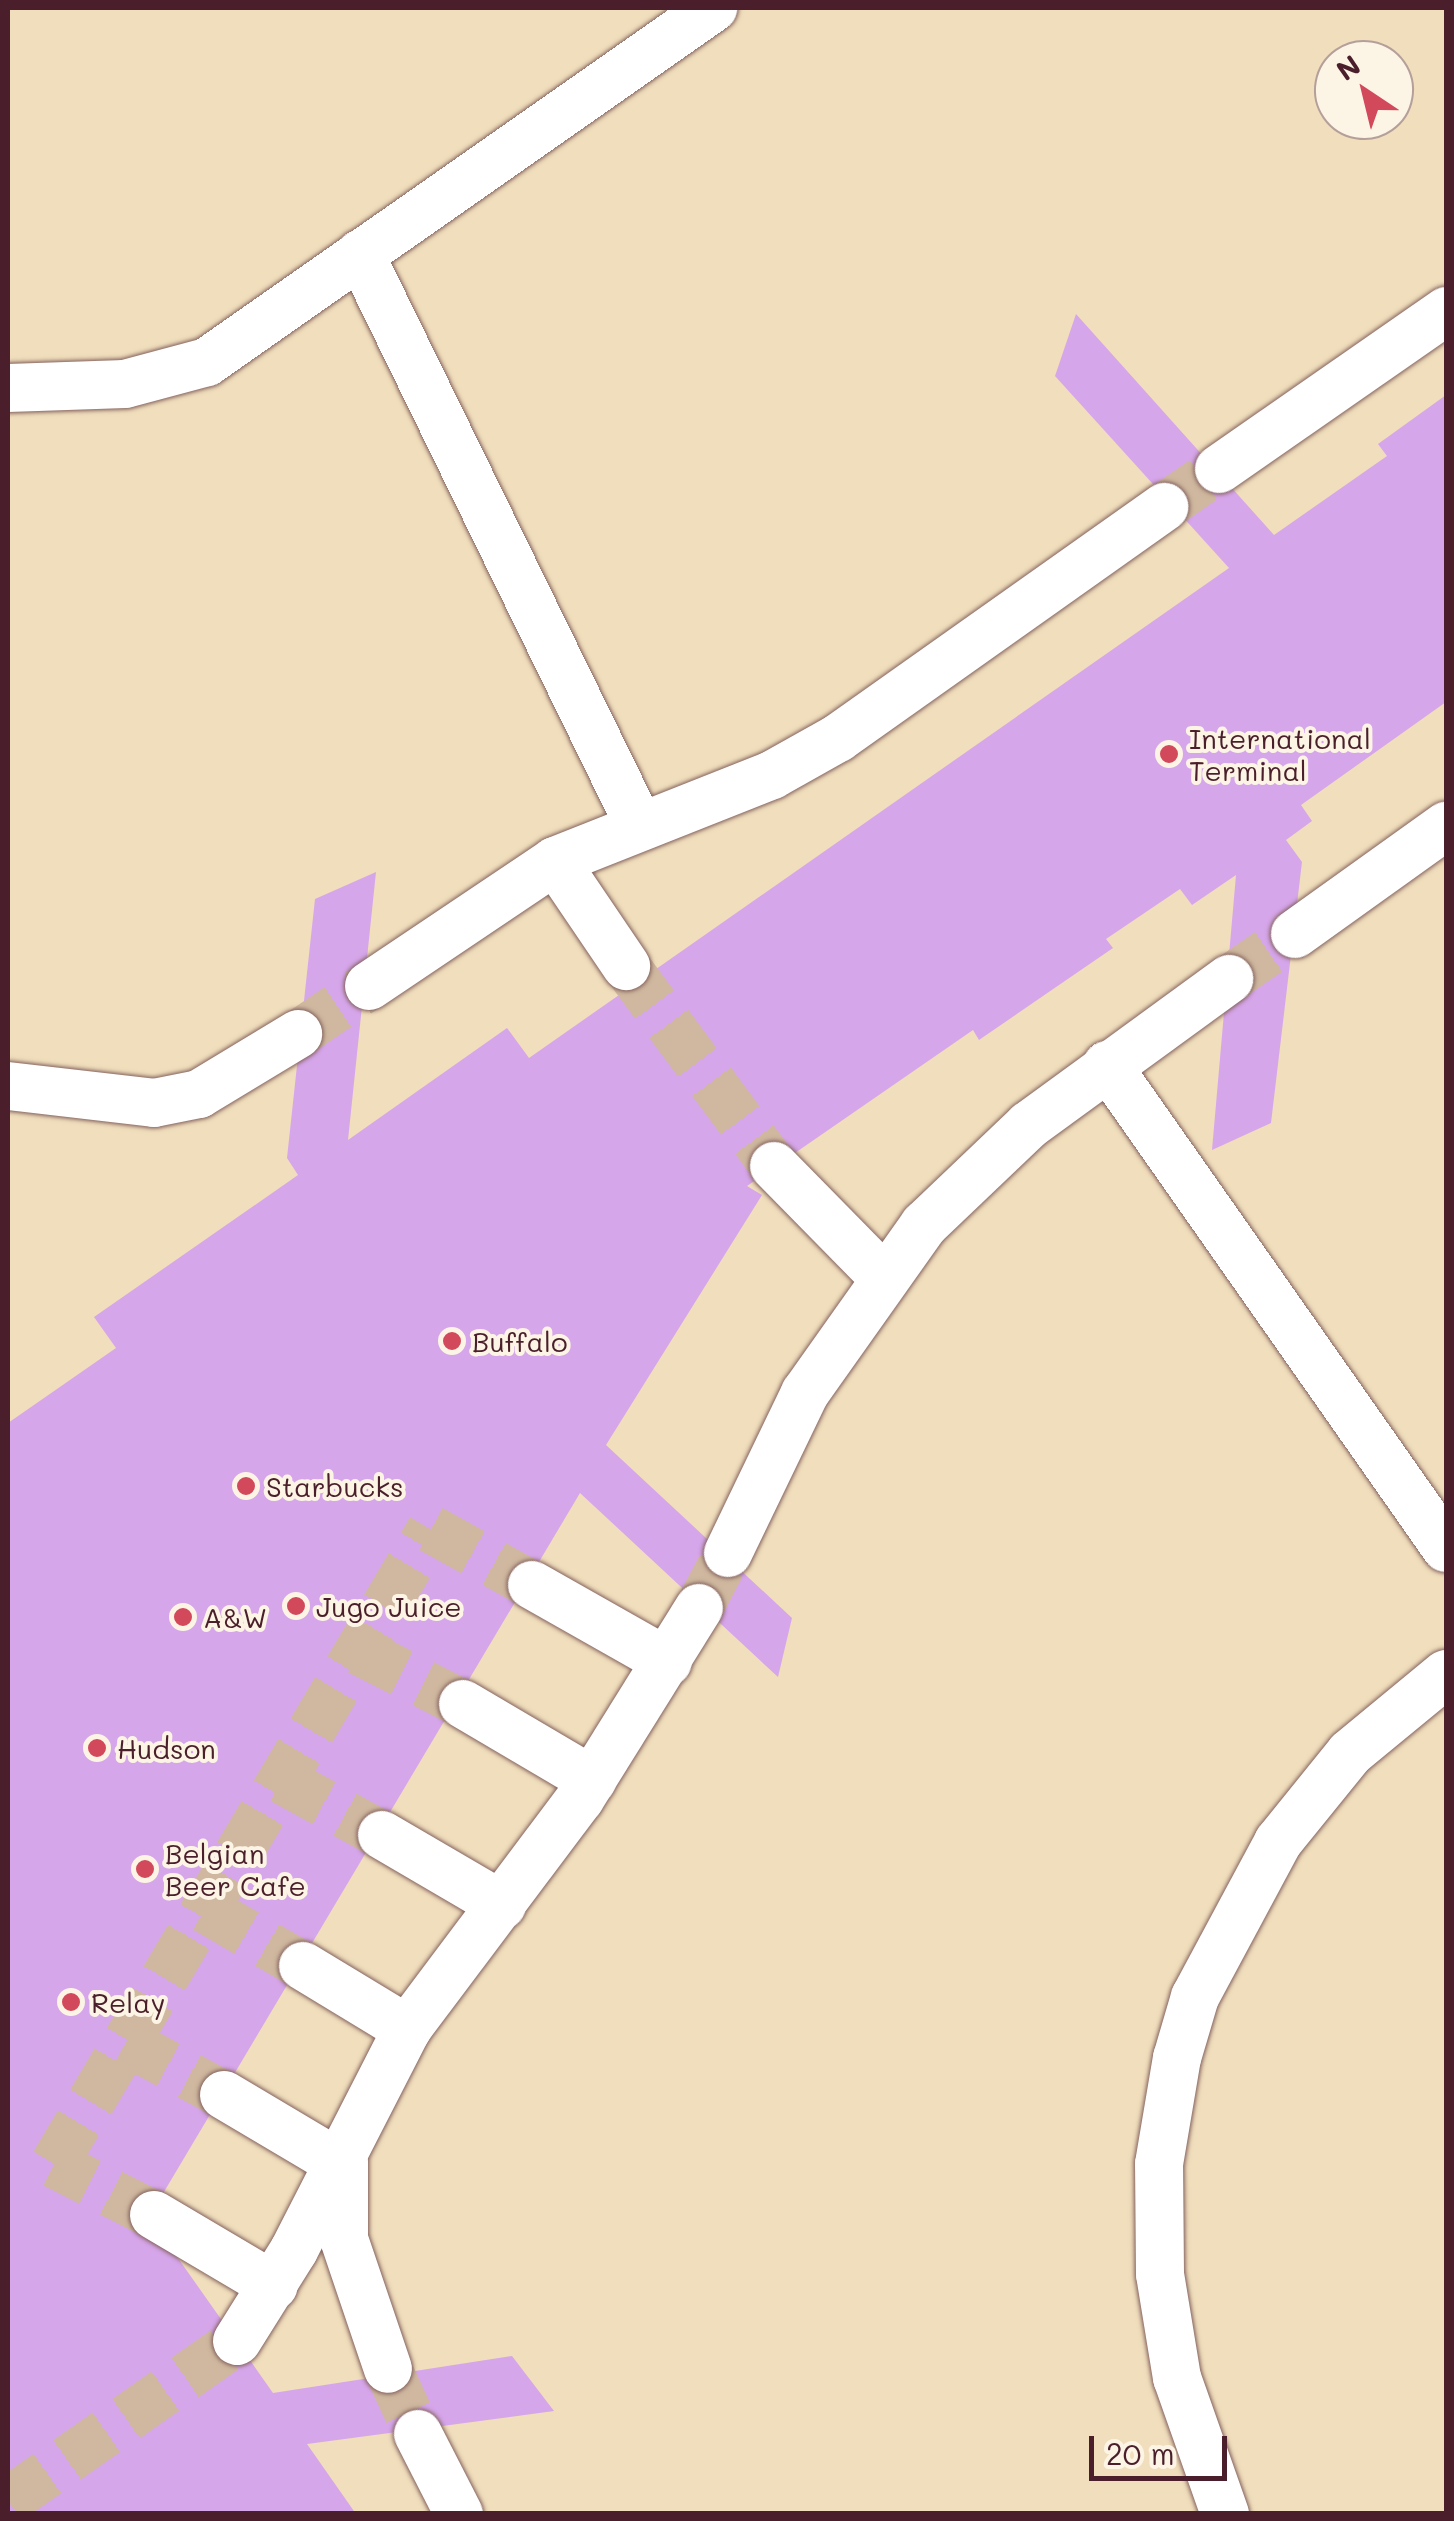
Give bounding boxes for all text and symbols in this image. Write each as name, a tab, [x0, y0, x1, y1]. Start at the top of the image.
north arrow	[1314, 40, 1414, 140]
text: N	[1329, 46, 1367, 88]
place label: International Terminal	[1189, 721, 1371, 787]
marker: International Terminal	[1158, 743, 1180, 765]
place label: Buffalo	[472, 1324, 568, 1358]
marker: Buffalo	[441, 1330, 463, 1352]
place label: Starbucks	[266, 1469, 404, 1503]
marker: Starbucks	[235, 1475, 257, 1497]
place label: Jugo Juice	[316, 1589, 462, 1623]
marker: Jugo Juice	[285, 1595, 307, 1617]
place label: A&W	[203, 1600, 267, 1634]
marker: A&W	[172, 1606, 194, 1628]
place label: Hudson	[117, 1731, 216, 1765]
marker: Hudson	[86, 1737, 108, 1759]
place label: Belgian Beer Cafe	[165, 1836, 306, 1902]
marker: Belgian Beer Cafe	[134, 1858, 156, 1880]
place label: Relay	[91, 1985, 165, 2019]
marker: Relay	[60, 1991, 82, 2013]
scale bar	[1094, 2416, 1232, 2478]
text: 20 m	[1106, 2433, 1175, 2473]

